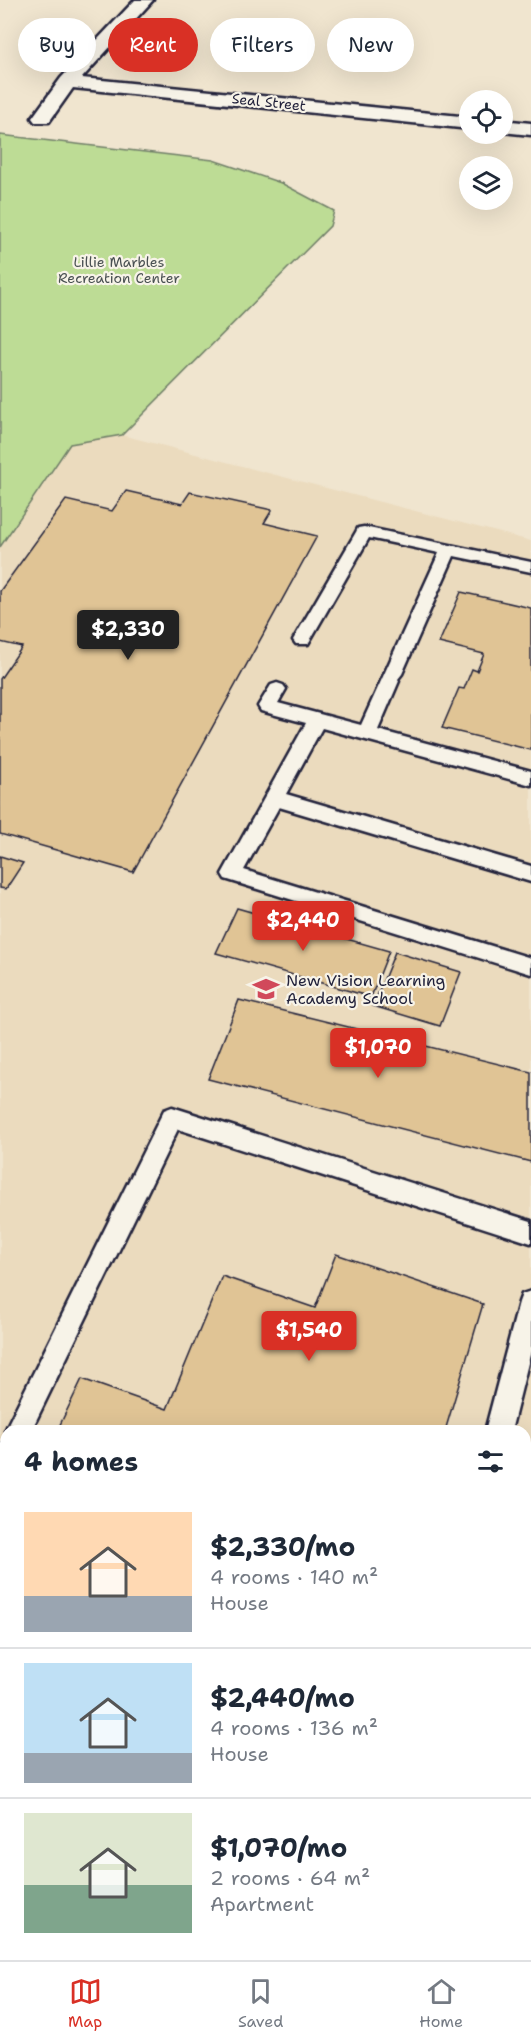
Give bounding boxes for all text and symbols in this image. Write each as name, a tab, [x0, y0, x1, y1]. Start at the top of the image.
chip: Buy	[18, 18, 96, 72]
chip: Rent	[108, 18, 198, 72]
chip: Filters	[210, 18, 315, 72]
chip: New	[327, 18, 414, 72]
street label: Seal Street	[231, 89, 307, 115]
map controls	[459, 90, 513, 210]
button: locate	[459, 90, 513, 144]
button: layers	[459, 156, 513, 210]
park label: Lillie Marbles Recreation Center	[58, 253, 180, 287]
pin: $2,330	[79, 610, 177, 661]
text: $2,330	[91, 616, 165, 642]
pin: $2,440	[254, 901, 352, 952]
text: $2,440	[266, 907, 340, 933]
place label: New Vision Learning Academy School	[286, 970, 446, 1009]
school or university icon: New Vision Learning Academy School	[251, 974, 281, 1004]
pin: $1,070	[329, 1028, 427, 1079]
text: $1,070	[344, 1034, 412, 1060]
pin: $1,540	[260, 1311, 358, 1362]
text: $1,540	[275, 1317, 343, 1343]
text: 4 homes	[24, 1444, 138, 1479]
icon: filters	[474, 1445, 507, 1478]
text: $2,330/mo	[210, 1529, 355, 1564]
icon: home	[72, 1536, 144, 1608]
text: 4 rooms · 140 m²	[210, 1564, 378, 1590]
text: House	[210, 1590, 269, 1616]
text: $2,440/mo	[210, 1680, 355, 1715]
icon: home	[72, 1687, 144, 1759]
text: 4 rooms · 136 m²	[210, 1715, 378, 1741]
text: House	[210, 1741, 269, 1767]
text: $1,070/mo	[210, 1830, 347, 1865]
icon: home	[72, 1837, 144, 1909]
text: 2 rooms · 64 m²	[210, 1865, 370, 1891]
text: Apartment	[210, 1891, 314, 1917]
tab: Map	[68, 1975, 102, 2032]
tab: Saved	[238, 1975, 283, 2032]
tab: Home	[419, 1975, 463, 2032]

